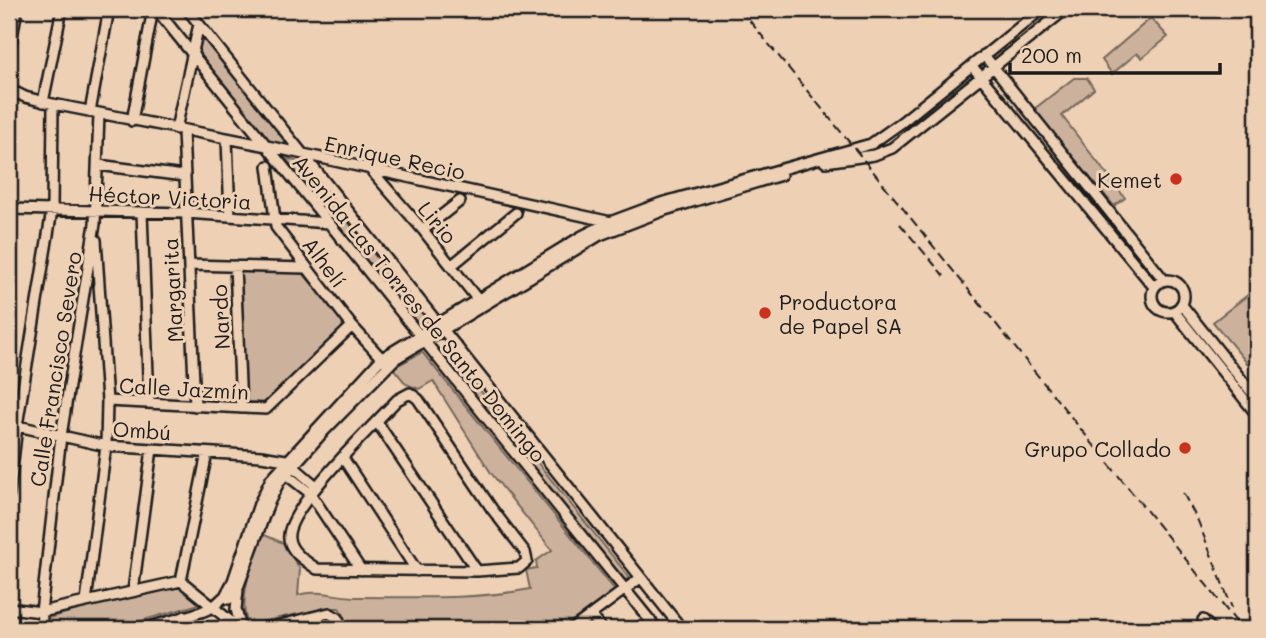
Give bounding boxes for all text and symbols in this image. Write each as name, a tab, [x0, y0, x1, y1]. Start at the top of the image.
scale bar	[1010, 32, 1220, 76]
text: 200 m	[1021, 41, 1082, 68]
street label: Enrique Recio	[322, 129, 468, 185]
street label: Avenida Las Torres de Santo Domingo	[287, 149, 553, 467]
place label: Kemet	[1097, 166, 1162, 193]
marker: Kemet	[1168, 171, 1184, 187]
street label: Héctor Victoria	[88, 179, 252, 215]
street label: Lirio	[413, 195, 463, 249]
street label: Alhelí	[297, 231, 353, 293]
street label: Margarita	[156, 237, 188, 343]
street label: Calle Francisco Severo	[23, 249, 87, 489]
street label: Nardo	[205, 284, 235, 350]
place label: Productora de Papel SA	[779, 288, 902, 339]
marker: Productora de Papel SA	[757, 305, 773, 321]
street label: Calle Jazmín	[119, 371, 249, 405]
street label: Ombú	[112, 415, 172, 445]
place label: Grupo Collado	[1024, 435, 1171, 462]
marker: Grupo Collado	[1177, 440, 1193, 456]

